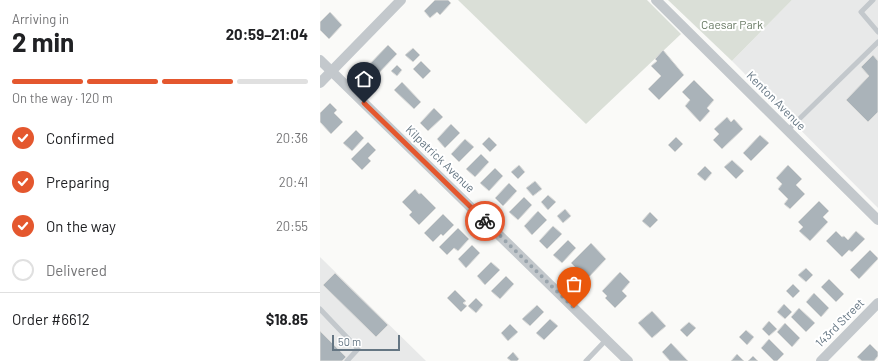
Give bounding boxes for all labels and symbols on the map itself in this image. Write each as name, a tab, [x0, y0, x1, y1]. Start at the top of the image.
park label: Caesar Park	[701, 17, 763, 31]
pin	[347, 62, 381, 103]
street label: Kenton Avenue	[744, 68, 809, 133]
street label: Kilpatrick Avenue	[403, 122, 478, 195]
courier	[465, 201, 505, 241]
pin	[557, 267, 591, 308]
street label: 143rd Street	[812, 295, 867, 350]
scale bar	[332, 333, 400, 352]

